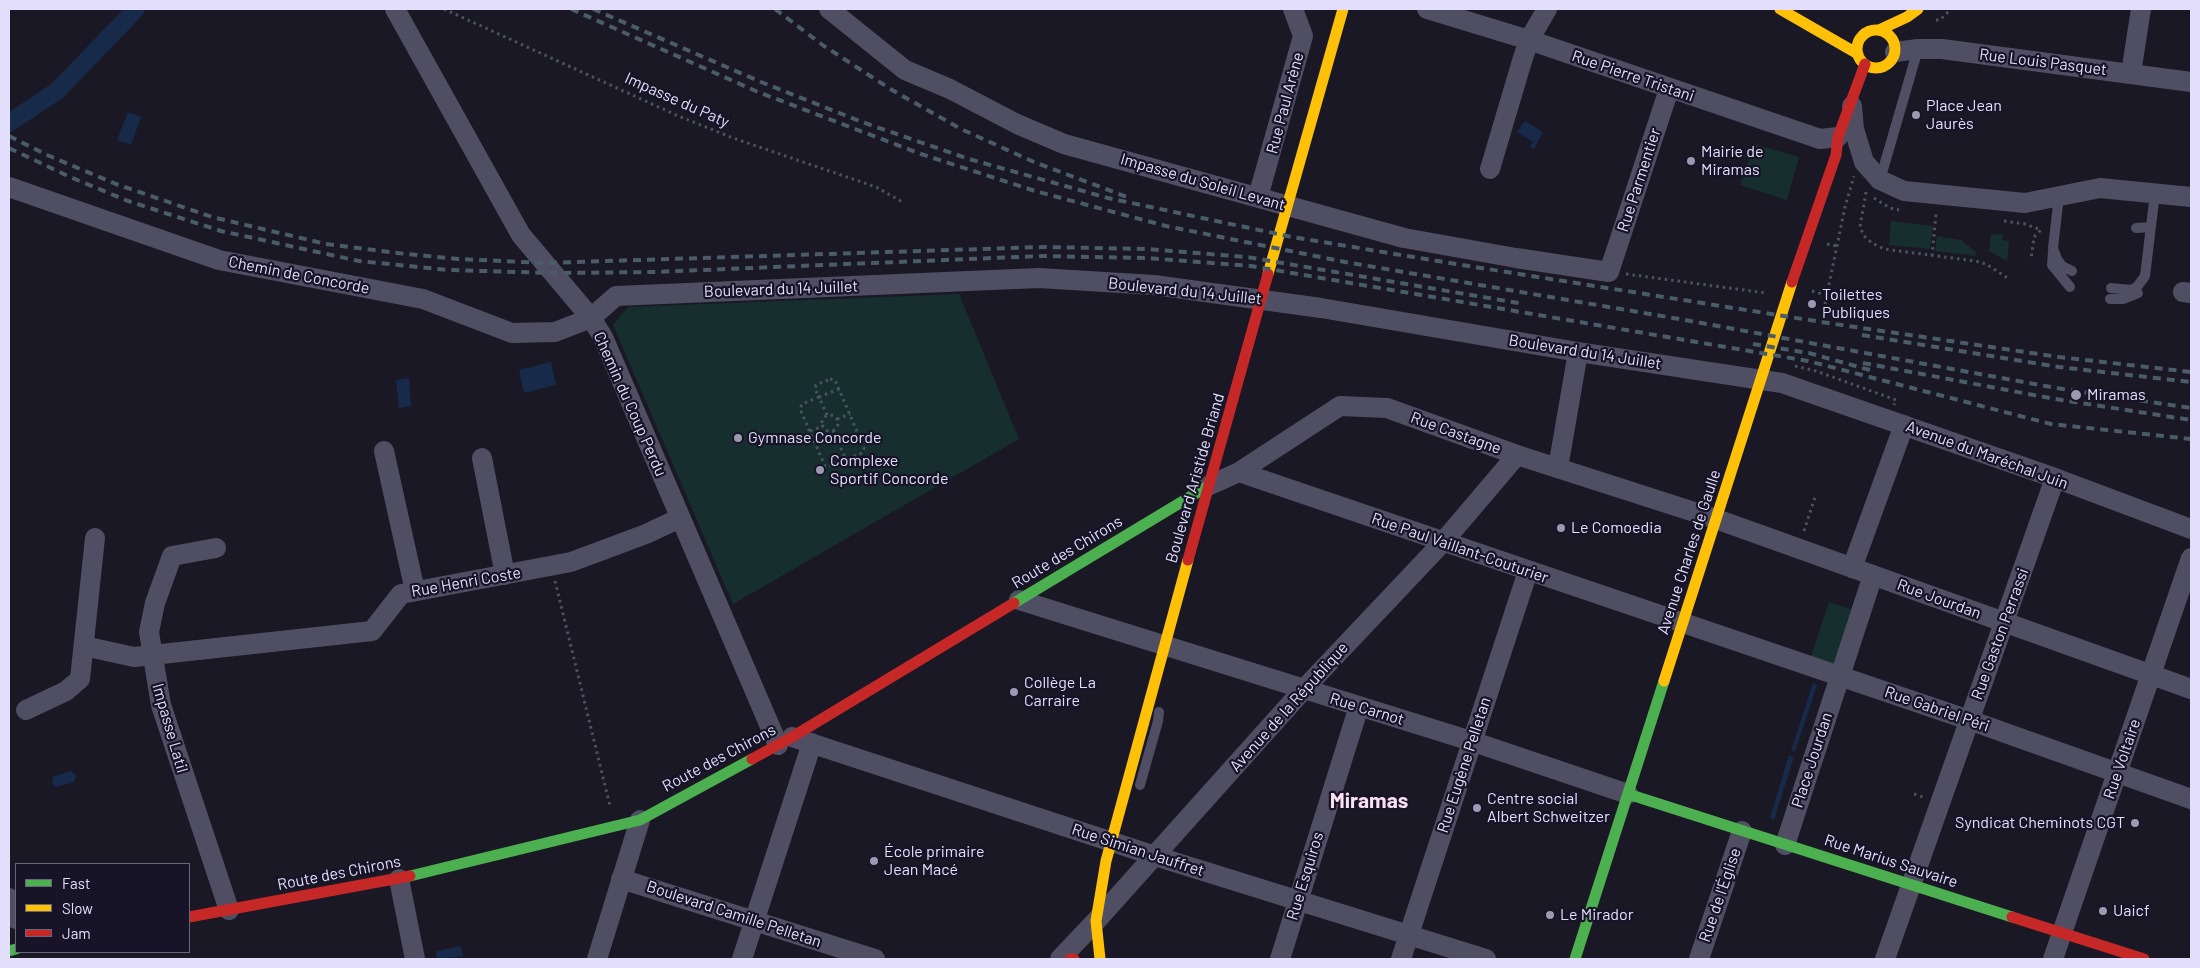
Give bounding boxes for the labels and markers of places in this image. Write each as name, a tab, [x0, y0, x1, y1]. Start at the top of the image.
place label: Place Jean Jaurès	[1926, 96, 2002, 134]
marker: Place Jean Jaurès	[1910, 109, 1922, 121]
place label: Mairie de Miramas	[1701, 142, 1764, 180]
marker: Mairie de Miramas	[1685, 155, 1697, 167]
place label: Toilettes Publiques	[1822, 285, 1890, 323]
marker: Toilettes Publiques	[1806, 298, 1818, 310]
place label: Miramas	[2087, 385, 2146, 405]
marker: Miramas	[2069, 388, 2083, 402]
place label: Gymnase Concorde	[748, 428, 882, 448]
marker: Gymnase Concorde	[732, 432, 744, 444]
place label: Complexe Sportif Concorde	[830, 451, 949, 489]
marker: Complexe Sportif Concorde	[814, 464, 826, 476]
place label: Le Comoedia	[1571, 518, 1662, 538]
marker: Le Comoedia	[1555, 522, 1567, 534]
place label: Collège La Carraire	[1024, 673, 1096, 711]
marker: Collège La Carraire	[1008, 686, 1020, 698]
place label: Centre social Albert Schweitzer	[1487, 789, 1610, 827]
marker: Centre social Albert Schweitzer	[1471, 802, 1483, 814]
place label: Syndicat Cheminots CGT	[1955, 813, 2125, 833]
marker: Syndicat Cheminots CGT	[2129, 817, 2141, 829]
place label: École primaire Jean Macé	[884, 842, 985, 880]
marker: École primaire Jean Macé	[868, 855, 880, 867]
place label: Uaicf	[2113, 901, 2150, 921]
place label: Le Mirador	[1560, 905, 1634, 925]
marker: Uaicf	[2097, 905, 2109, 917]
marker: Le Mirador	[1544, 909, 1556, 921]

